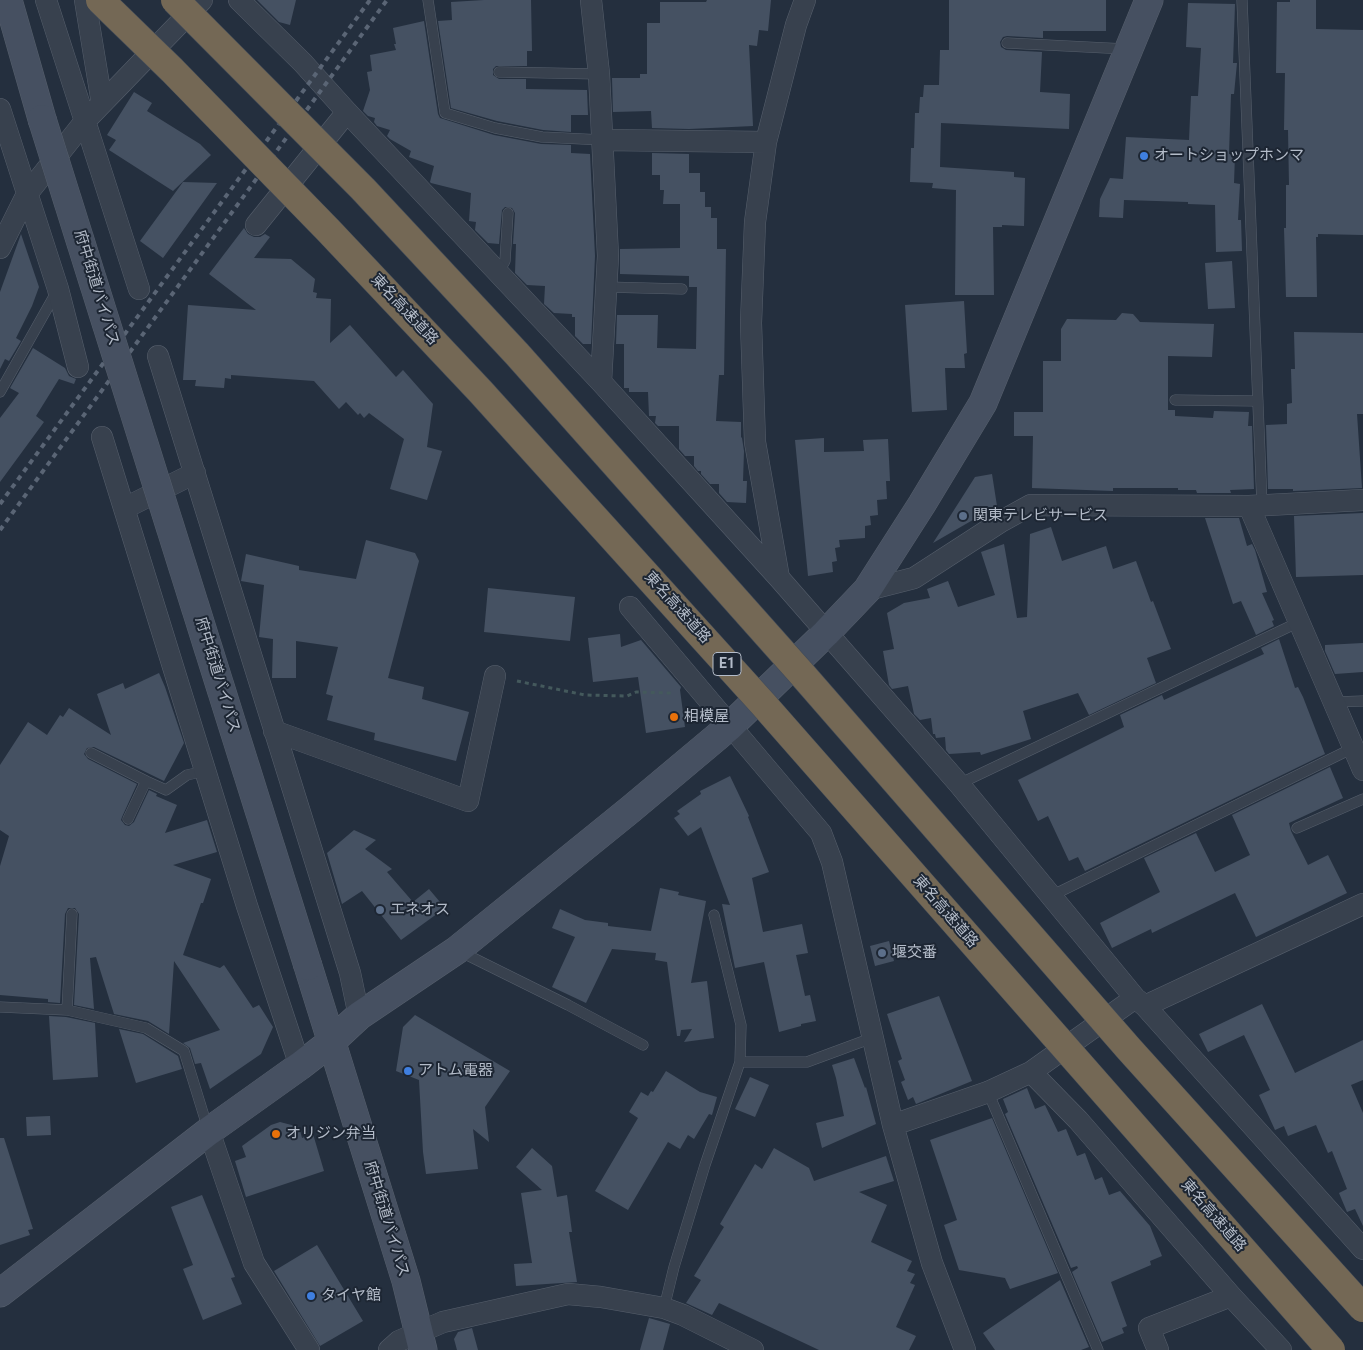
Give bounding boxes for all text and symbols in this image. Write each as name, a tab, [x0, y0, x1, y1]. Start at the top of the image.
place label: オートショップホンマ	[1154, 147, 1304, 165]
marker: オートショップホンマ	[1138, 150, 1150, 162]
street label: 府中街道バイパス	[70, 228, 122, 348]
street label: 東名高速道路	[367, 271, 441, 349]
place label: 関東テレビサービス	[973, 507, 1108, 525]
marker: 関東テレビサービス	[957, 510, 969, 522]
street label: 東名高速道路	[640, 569, 714, 647]
street label: 府中街道バイパス	[191, 615, 243, 735]
road number: E1	[713, 652, 741, 676]
place label: 相模屋	[684, 708, 729, 726]
marker: 相模屋	[668, 711, 680, 723]
street label: 東名高速道路	[909, 872, 981, 952]
place label: エネオス	[390, 901, 450, 919]
marker: エネオス	[374, 904, 386, 916]
place label: 堰交番	[892, 944, 937, 962]
marker: 堰交番	[876, 947, 888, 959]
place label: アトム電器	[418, 1062, 493, 1080]
marker: アトム電器	[402, 1065, 414, 1077]
place label: オリジン弁当	[286, 1125, 376, 1143]
marker: オリジン弁当	[270, 1128, 282, 1140]
street label: 府中街道バイパス	[360, 1159, 412, 1279]
street label: 東名高速道路	[1177, 1176, 1249, 1256]
place label: タイヤ館	[321, 1287, 381, 1305]
marker: タイヤ館	[305, 1290, 317, 1302]

